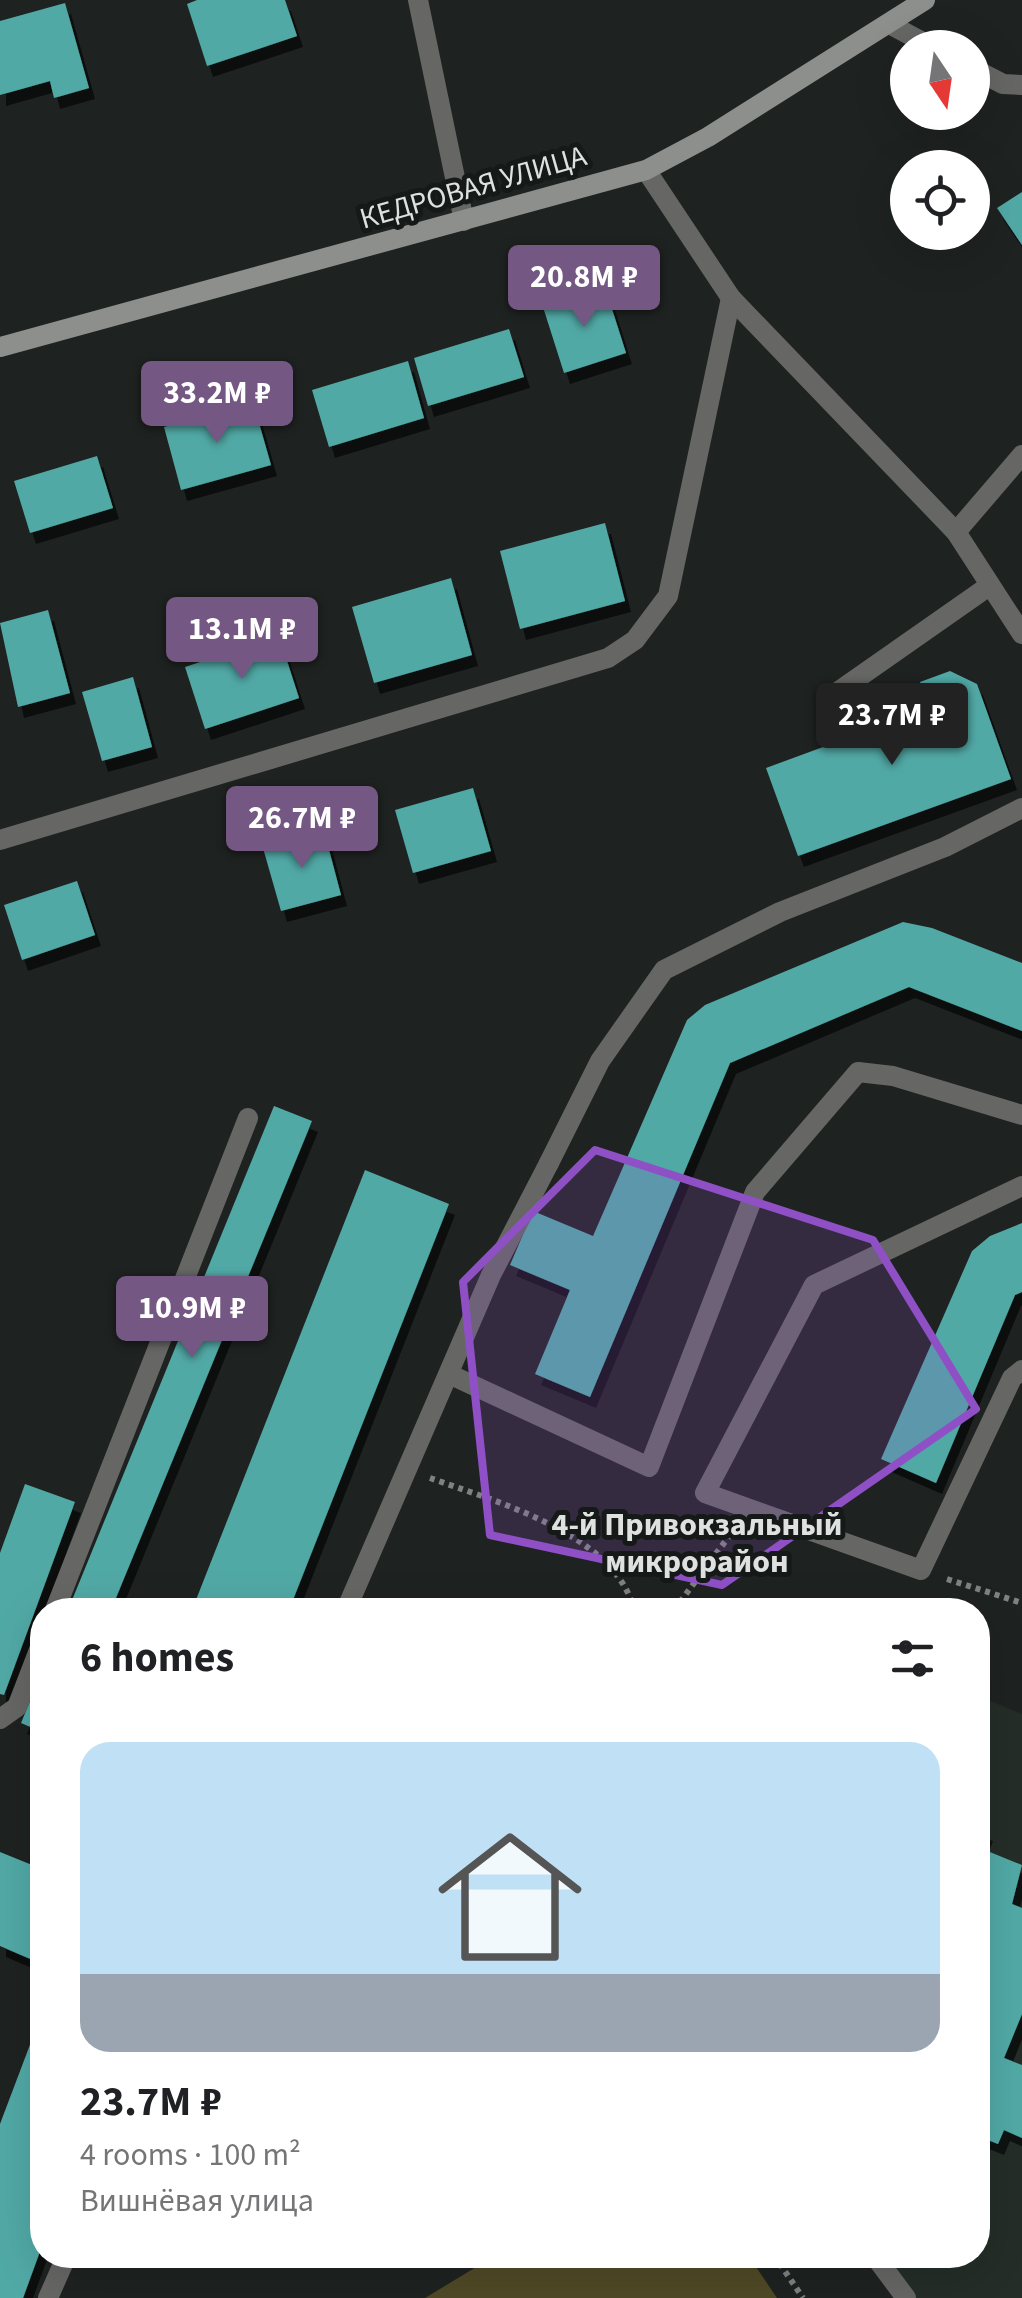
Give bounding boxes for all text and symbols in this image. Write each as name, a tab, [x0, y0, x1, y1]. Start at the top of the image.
north arrow	[890, 30, 990, 130]
map controls	[890, 30, 990, 250]
street label: КЕДРОВАЯ УЛИЦА	[355, 134, 592, 240]
button: locate	[890, 150, 990, 250]
pin: 20.8M ₽	[492, 245, 676, 330]
text: 20.8M ₽	[530, 254, 638, 300]
pin: 33.2M ₽	[125, 361, 309, 446]
text: 33.2M ₽	[163, 370, 271, 416]
pin: 13.1M ₽	[150, 597, 334, 682]
text: 13.1M ₽	[188, 606, 296, 652]
pin: 23.7M ₽	[800, 683, 984, 768]
text: 23.7M ₽	[838, 692, 946, 738]
pin: 26.7M ₽	[210, 786, 394, 871]
text: 26.7M ₽	[248, 795, 356, 841]
pin: 10.9M ₽	[100, 1276, 284, 1361]
text: 10.9M ₽	[138, 1285, 246, 1331]
district label: 4-й Привокзальный микрорайон	[552, 1502, 842, 1585]
text: 6 homes	[80, 1628, 234, 1688]
icon: filters	[885, 1631, 940, 1686]
icon: home	[420, 1807, 600, 1987]
text: 23.7M ₽	[80, 2072, 222, 2132]
text: 4 rooms · 100 m²	[80, 2132, 301, 2178]
text: Вишнёвая улица	[80, 2178, 314, 2224]

